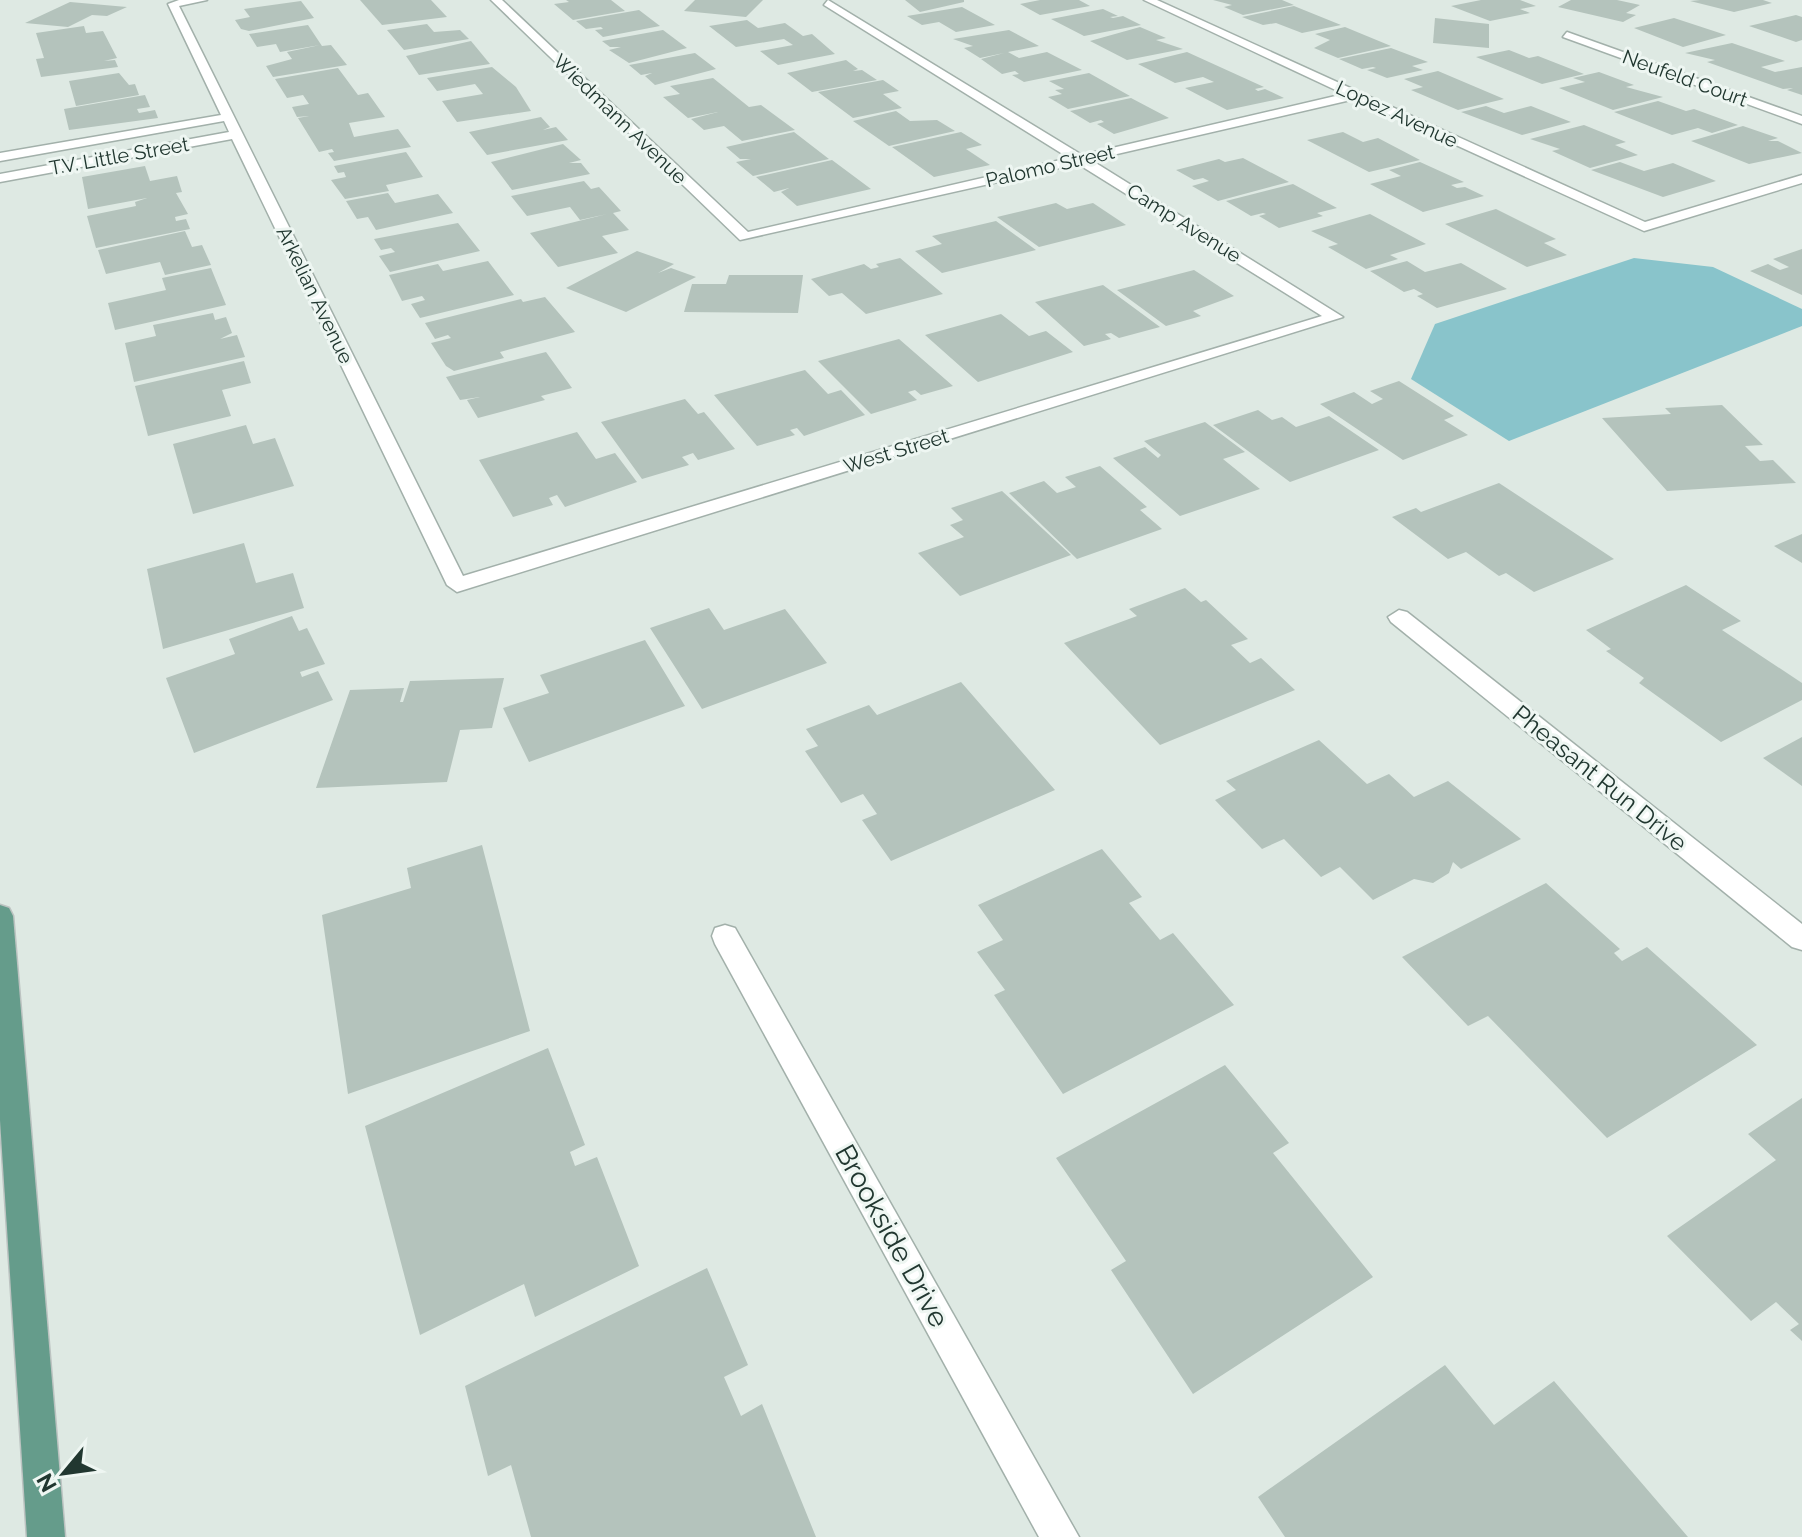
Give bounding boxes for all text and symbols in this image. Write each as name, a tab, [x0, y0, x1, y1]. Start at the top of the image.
street label: Neufeld Court	[1619, 44, 1751, 112]
street label: Wiedmann Avenue	[548, 49, 692, 189]
street label: Lopez Avenue	[1332, 75, 1462, 153]
street label: T.V. Little Street	[47, 132, 191, 180]
street label: Palomo Street	[983, 139, 1117, 192]
street label: Camp Avenue	[1123, 178, 1246, 268]
street label: Arkelian Avenue	[271, 223, 359, 368]
street label: West Street	[841, 424, 952, 478]
street label: Pheasant Run Drive	[1507, 699, 1693, 857]
street label: Brookside Drive	[828, 1139, 956, 1333]
north arrow	[24, 1433, 104, 1513]
text: N	[31, 1469, 62, 1496]

